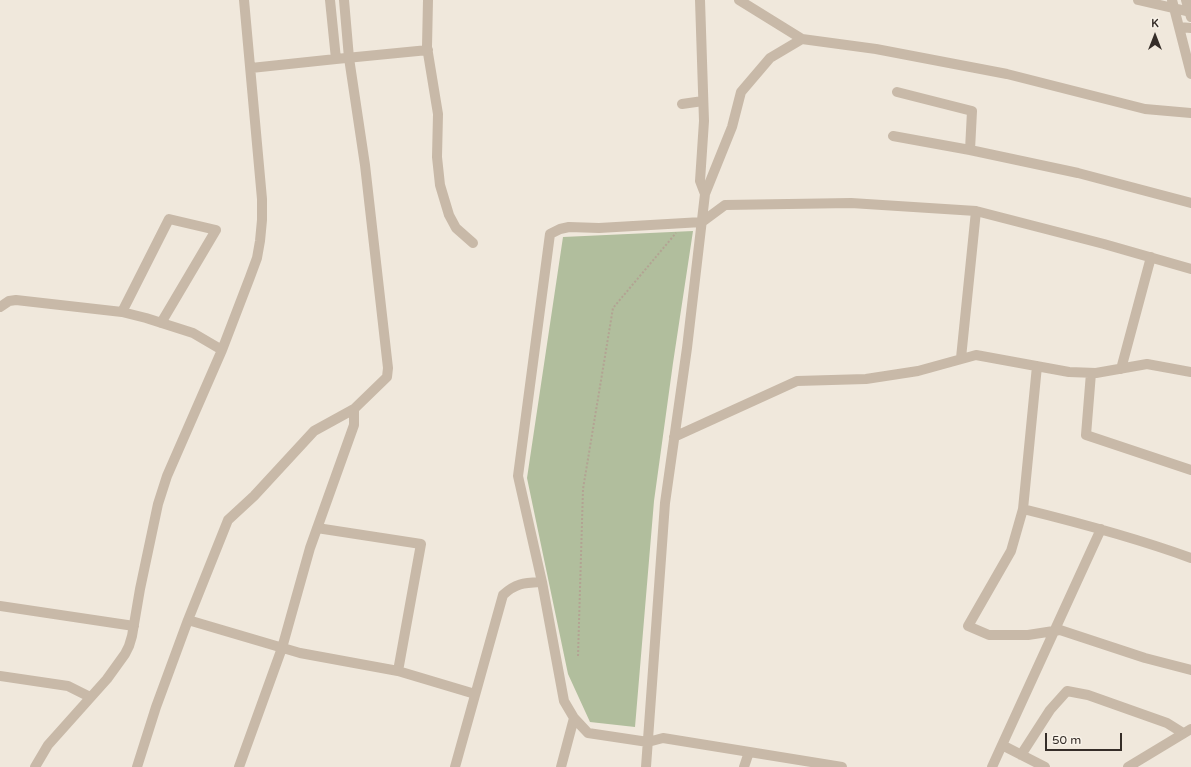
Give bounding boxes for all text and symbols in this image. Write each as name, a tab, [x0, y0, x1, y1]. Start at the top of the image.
north arrow	[1135, 16, 1175, 56]
text: K	[1151, 17, 1159, 30]
scale bar	[1047, 725, 1124, 751]
text: 50 m	[1052, 733, 1081, 747]

